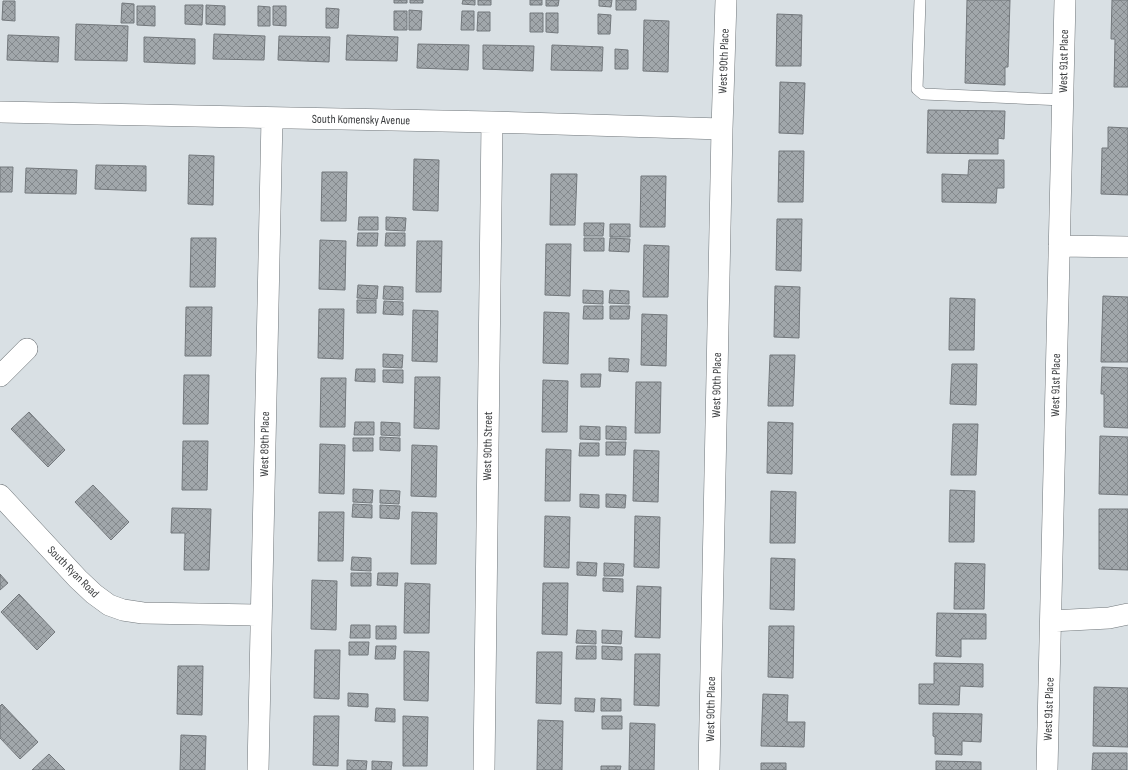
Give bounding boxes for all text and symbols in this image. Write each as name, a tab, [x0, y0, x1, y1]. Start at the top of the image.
street label: West 90th Place	[715, 28, 733, 94]
street label: West 91st Place	[1056, 29, 1072, 93]
street label: South Komensky Avenue	[312, 112, 411, 128]
street label: West 90th Place	[709, 352, 725, 418]
street label: West 91st Place	[1048, 353, 1064, 417]
street label: West 89th Place	[257, 411, 273, 477]
street label: West 90th Street	[480, 411, 496, 481]
street label: South Ryan Road	[44, 543, 102, 601]
street label: West 90th Place	[703, 676, 719, 742]
street label: West 91st Place	[1040, 677, 1058, 741]

